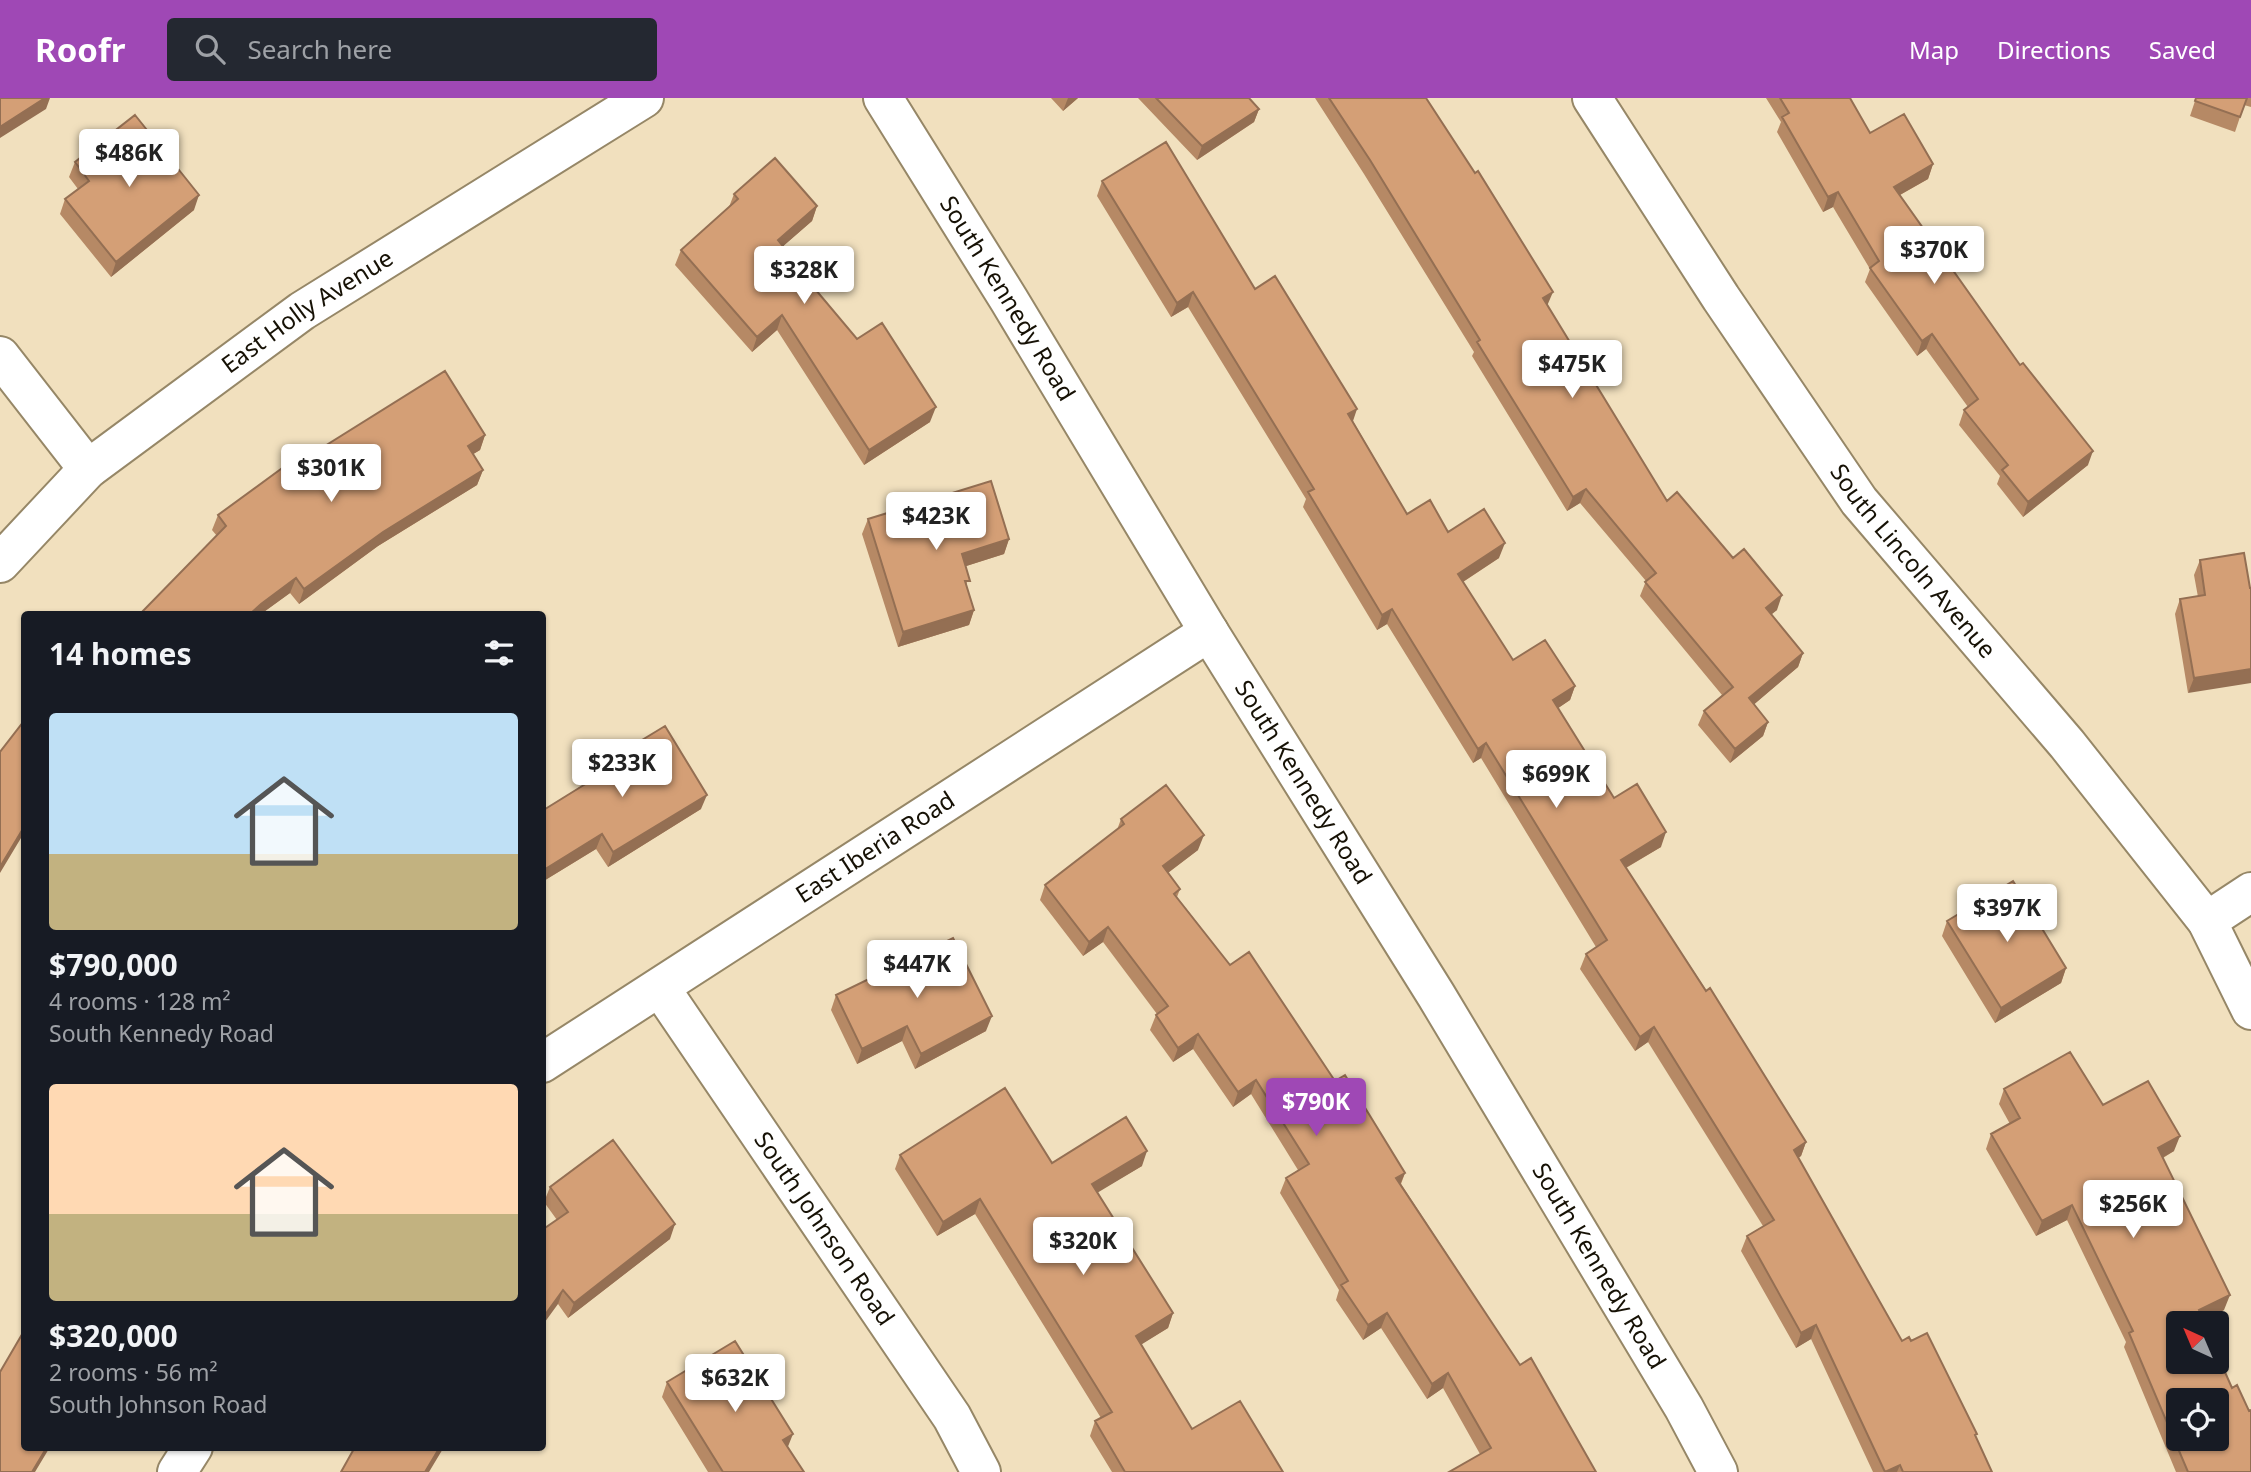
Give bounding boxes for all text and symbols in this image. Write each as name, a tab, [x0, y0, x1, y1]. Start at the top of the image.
search box	[167, 18, 657, 81]
text: Roofr	[35, 27, 125, 72]
icon: search	[191, 30, 229, 68]
text: Search here	[247, 31, 392, 67]
text: Map	[1909, 33, 1959, 66]
text: Directions	[1997, 33, 2111, 66]
text: Saved	[2149, 33, 2216, 66]
pin: $486K	[80, 130, 178, 189]
text: $486K	[95, 136, 163, 168]
street label: South Kennedy Road	[933, 189, 1084, 407]
pin: $370K	[1885, 226, 1983, 286]
text: $370K	[1900, 233, 1968, 265]
street label: East Holly Avenue	[214, 240, 399, 380]
pin: $328K	[755, 246, 853, 306]
text: $328K	[770, 253, 838, 285]
pin: $475K	[1523, 341, 1621, 400]
text: $475K	[1538, 347, 1606, 379]
pin: $301K	[282, 444, 380, 504]
text: $301K	[297, 451, 365, 483]
street label: South Lincoln Avenue	[1823, 457, 2004, 664]
pin: $423K	[887, 492, 985, 552]
text: $423K	[902, 499, 970, 531]
text: 14 homes	[49, 633, 192, 674]
icon: filters	[480, 634, 518, 672]
street label: South Kennedy Road	[1228, 673, 1381, 890]
pin: $233K	[573, 740, 671, 799]
text: $233K	[588, 746, 656, 778]
pin: $699K	[1507, 750, 1605, 810]
text: $699K	[1522, 757, 1590, 789]
icon: home	[221, 758, 347, 884]
street label: East Iberia Road	[789, 783, 961, 910]
pin: $397K	[1958, 884, 2056, 944]
text: $397K	[1973, 891, 2041, 923]
pin: $447K	[868, 940, 966, 1000]
text: $790,000	[49, 944, 178, 985]
text: $447K	[883, 947, 951, 979]
text: 4 rooms · 128 m²	[49, 985, 231, 1017]
text: South Kennedy Road	[49, 1017, 274, 1049]
pin: $790K	[1267, 1079, 1365, 1138]
text: $790K	[1282, 1085, 1350, 1117]
street label: South Johnson Road	[748, 1124, 903, 1332]
icon: home	[221, 1129, 347, 1255]
street label: South Kennedy Road	[1525, 1156, 1675, 1375]
pin: $256K	[2084, 1180, 2182, 1240]
text: $256K	[2099, 1187, 2167, 1219]
pin: $320K	[1034, 1218, 1132, 1277]
text: $320K	[1049, 1224, 1117, 1256]
north arrow	[2166, 1311, 2230, 1374]
map controls	[2166, 1311, 2229, 1451]
text: $320,000	[49, 1315, 178, 1356]
pin: $632K	[686, 1354, 784, 1414]
text: 2 rooms · 56 m²	[49, 1356, 218, 1388]
text: $632K	[701, 1361, 769, 1393]
text: South Johnson Road	[49, 1388, 267, 1420]
button: locate	[2166, 1388, 2229, 1451]

